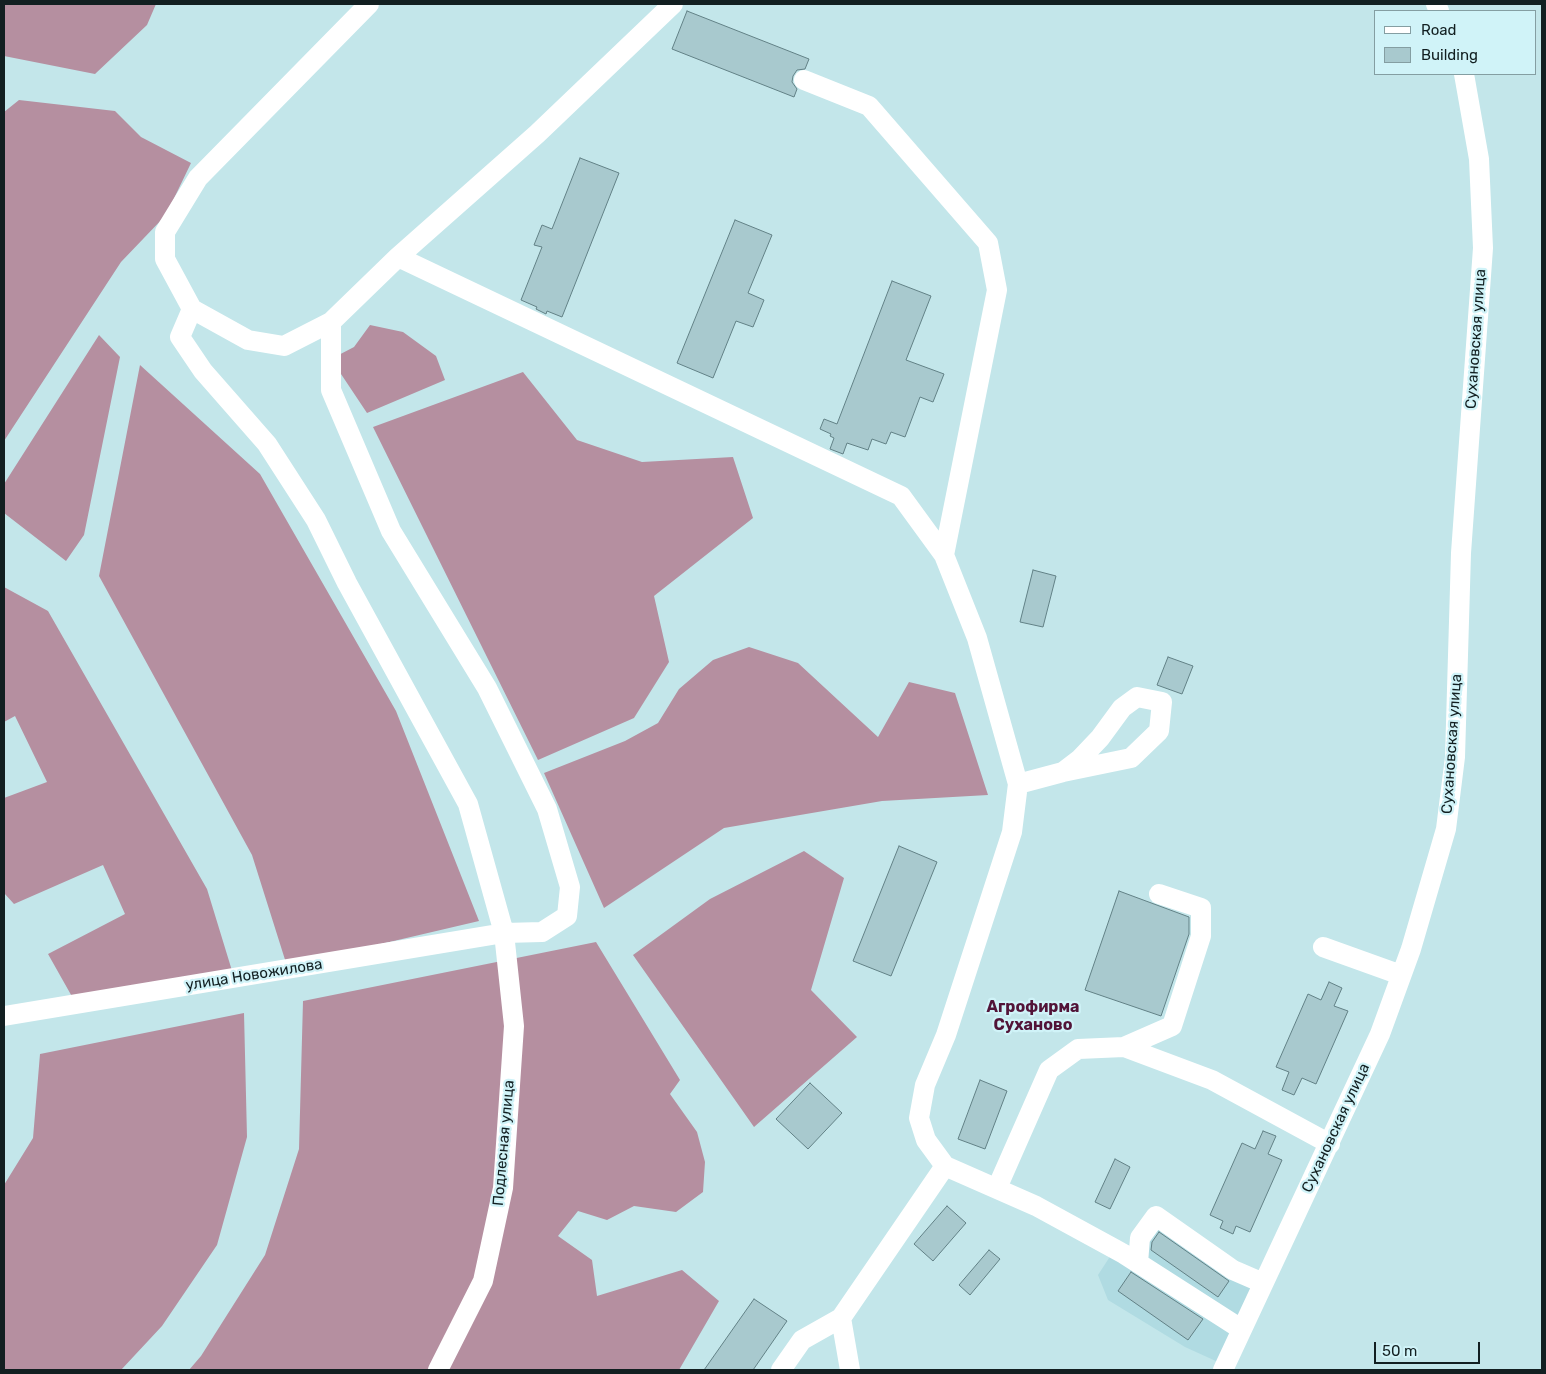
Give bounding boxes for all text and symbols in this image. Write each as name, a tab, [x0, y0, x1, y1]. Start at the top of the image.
legend	[1374, 10, 1536, 75]
text: Road	[1421, 21, 1457, 39]
text: Building	[1421, 46, 1478, 64]
street label: Сухановская улица	[1462, 268, 1490, 410]
street label: Сухановская улица	[1438, 673, 1466, 815]
street label: улица Новожилова	[184, 955, 324, 995]
district label: Агрофирма Суханово	[987, 997, 1079, 1035]
street label: Сухановская улица	[1298, 1061, 1374, 1195]
street label: Подлесная улица	[490, 1079, 518, 1207]
scale bar	[1376, 1332, 1482, 1364]
text: 50 m	[1382, 1342, 1417, 1360]

